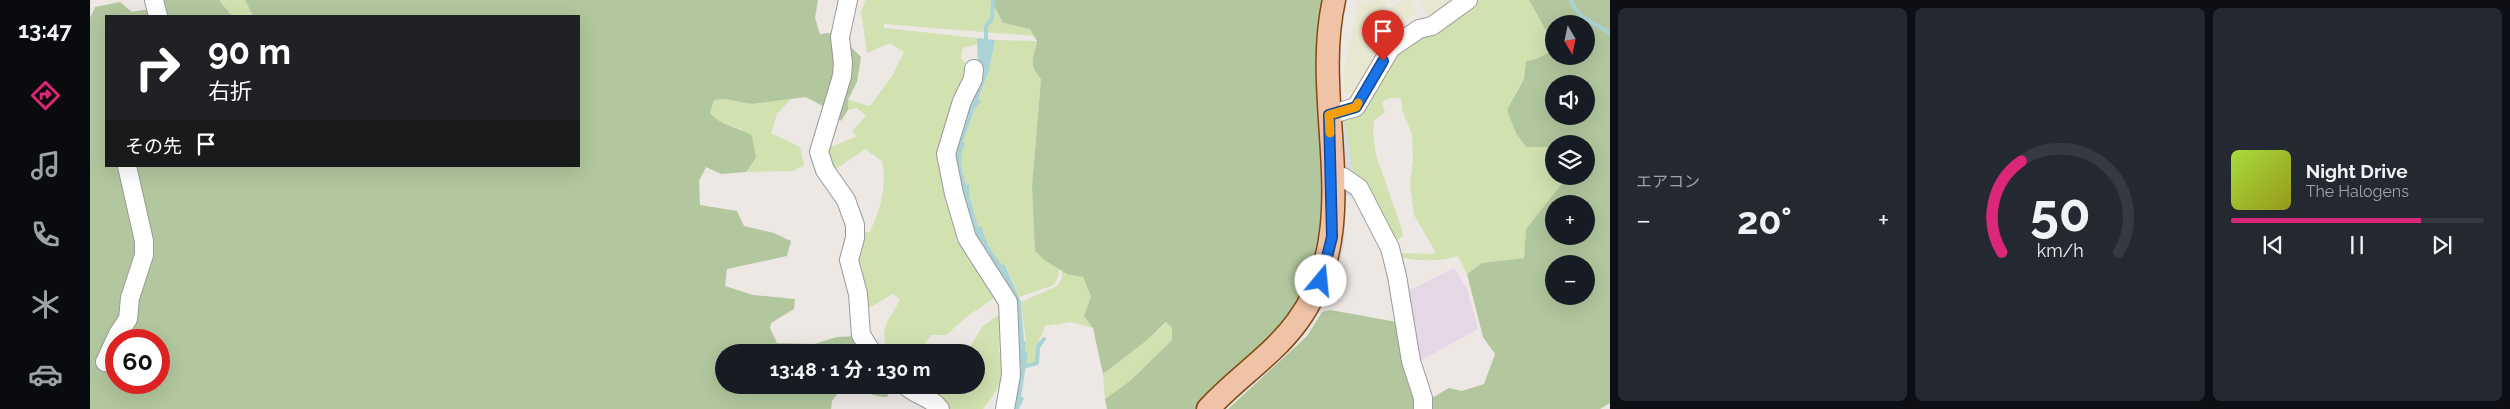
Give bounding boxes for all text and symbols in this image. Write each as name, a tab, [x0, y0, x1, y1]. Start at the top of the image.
pin	[1362, 10, 1404, 61]
north arrow	[1545, 15, 1595, 65]
map controls	[1545, 15, 1595, 305]
text: 13:47	[18, 17, 72, 43]
icon: arrive	[1369, 17, 1397, 45]
text: 90 m	[208, 31, 291, 72]
icon: right	[125, 35, 190, 100]
button: sound	[1545, 75, 1595, 125]
icon: directions	[28, 78, 63, 113]
text: 右折	[208, 78, 252, 104]
icon: arrive	[192, 130, 220, 158]
text: その先	[125, 135, 182, 157]
button: layers	[1545, 135, 1595, 185]
icon: music	[28, 148, 63, 183]
text: Night Drive	[2306, 160, 2408, 182]
text: エアコン	[1636, 172, 1700, 191]
text: 50	[2030, 182, 2090, 243]
text: The Halogens	[2306, 182, 2409, 201]
button: +	[1545, 195, 1595, 245]
text: 20°	[1737, 198, 1792, 243]
text: −	[1636, 204, 1651, 237]
text: +	[1878, 204, 1889, 237]
icon: phone	[28, 217, 63, 252]
icon: previous	[2259, 231, 2287, 259]
icon: pause	[2343, 231, 2371, 259]
icon: next	[2428, 231, 2456, 259]
text: km/h	[2036, 240, 2084, 261]
position arrow	[1294, 254, 1346, 306]
button: −	[1545, 255, 1595, 305]
icon: climate	[28, 287, 63, 322]
speed limit sign: 60	[105, 329, 170, 394]
icon: car	[28, 357, 63, 392]
text: 13:48 · 1 分 · 130 m	[770, 358, 930, 380]

